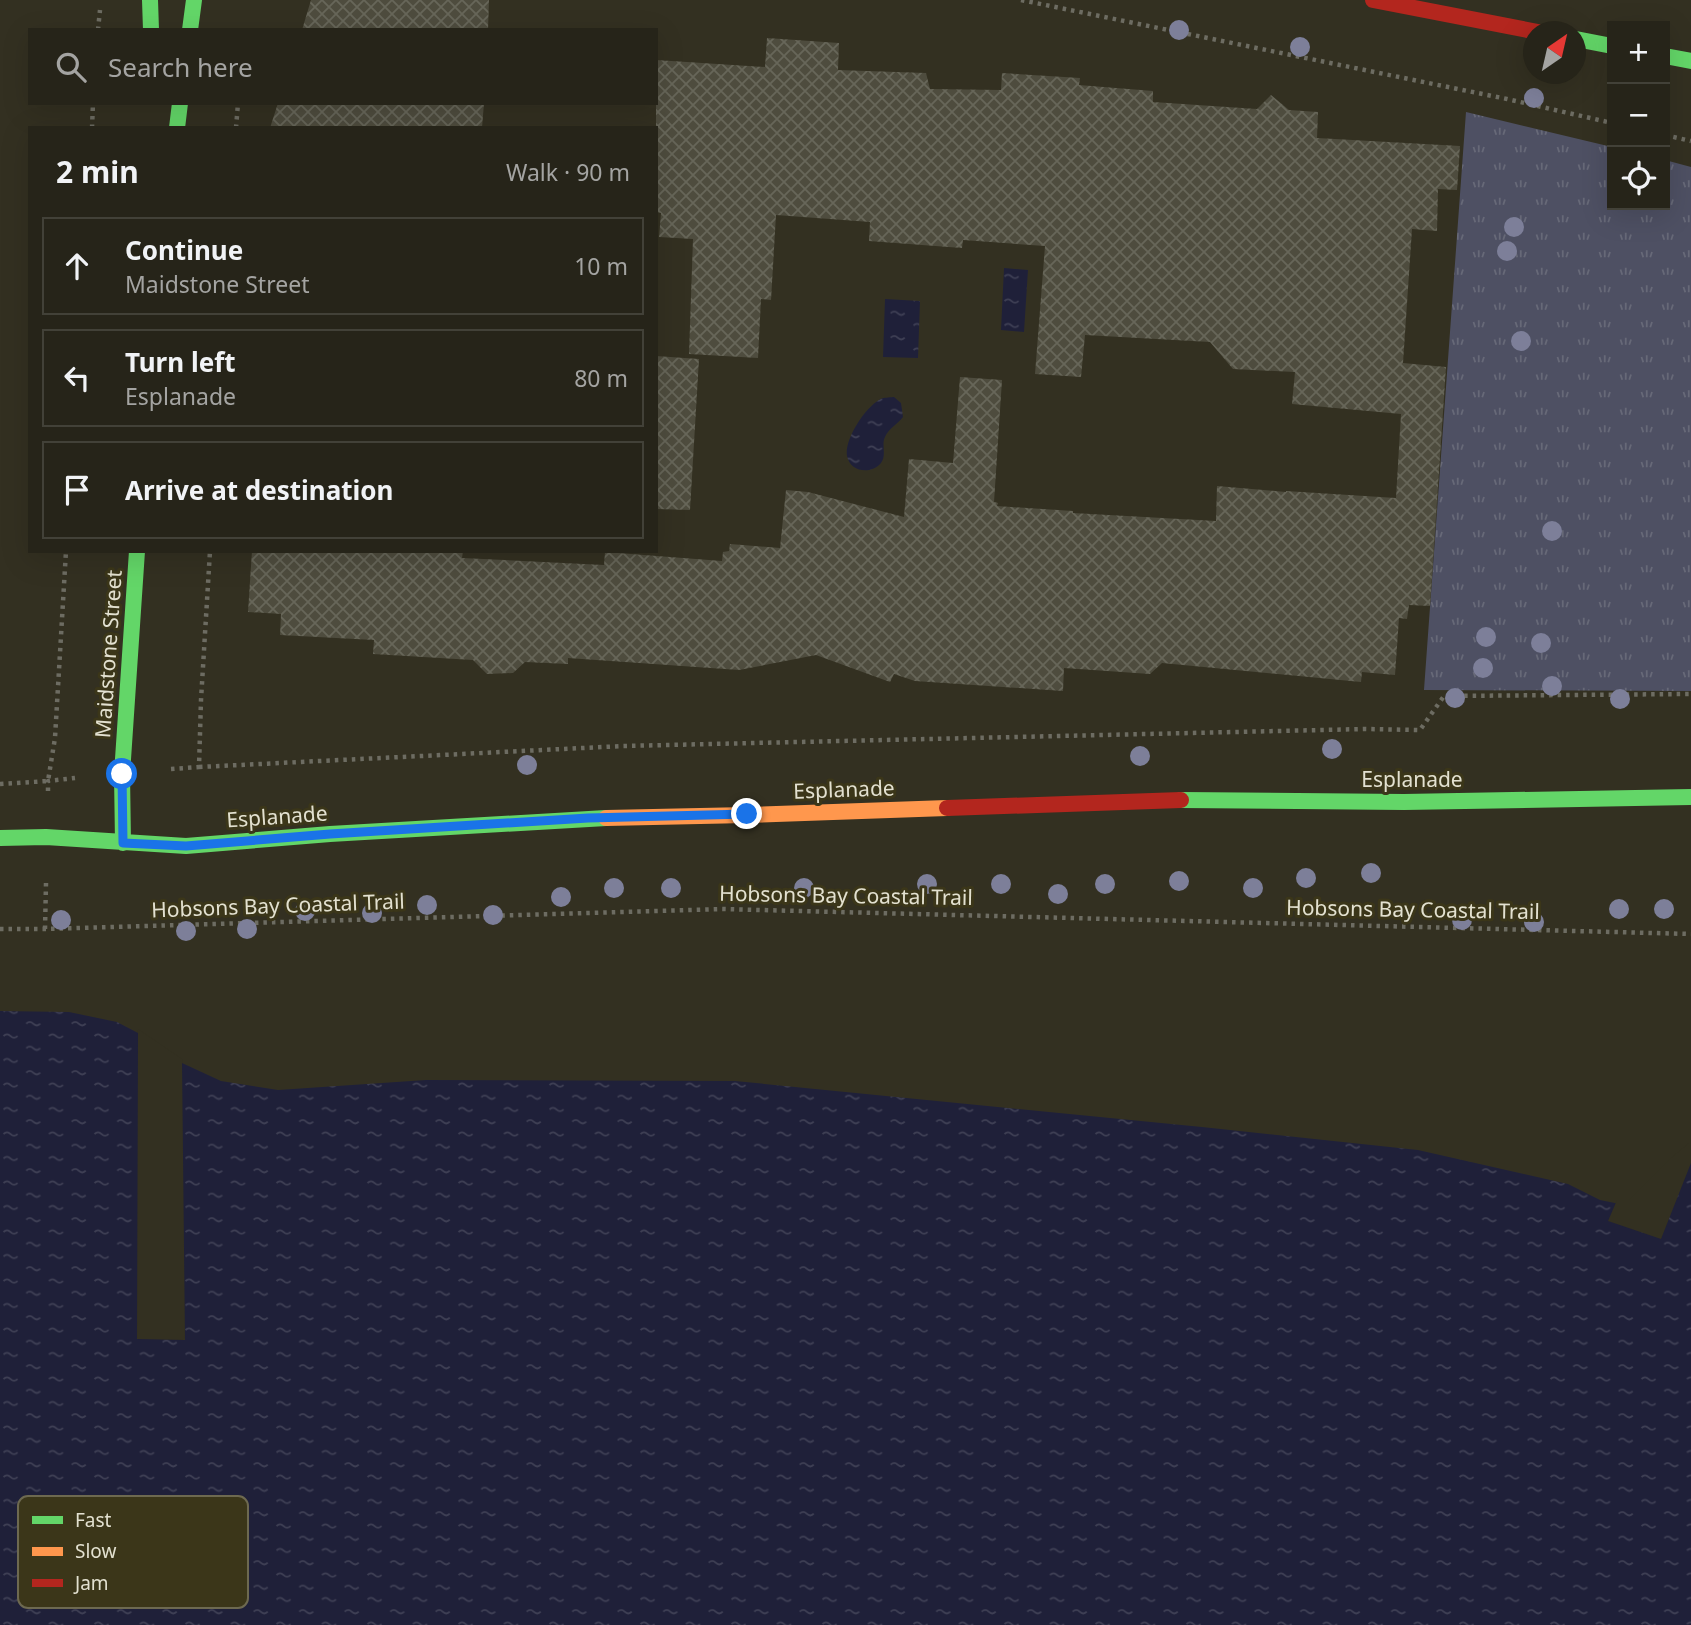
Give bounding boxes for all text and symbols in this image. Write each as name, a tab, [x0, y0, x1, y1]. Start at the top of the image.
north arrow	[1523, 21, 1586, 84]
map controls	[1607, 21, 1670, 210]
button: +	[1607, 21, 1670, 84]
search box	[28, 28, 658, 105]
icon: search	[52, 48, 90, 86]
text: Search here	[108, 49, 253, 85]
button: −	[1607, 84, 1670, 147]
button: locate	[1607, 147, 1670, 210]
text: 2 min	[56, 151, 139, 192]
text: Walk · 90 m	[506, 156, 630, 188]
text: Continue	[125, 232, 243, 268]
icon: ahead	[58, 247, 96, 285]
text: 10 m	[574, 250, 628, 282]
text: Maidstone Street	[125, 268, 309, 300]
text: Turn left	[125, 344, 236, 380]
icon: left	[58, 359, 96, 397]
text: 80 m	[574, 362, 628, 394]
text: Esplanade	[125, 380, 236, 412]
icon: arrive	[58, 471, 96, 509]
text: Arrive at destination	[125, 472, 394, 508]
street label: Maidstone Street	[88, 569, 128, 739]
route start	[106, 758, 137, 789]
street label: Esplanade	[1361, 765, 1463, 793]
street label: Esplanade	[793, 773, 895, 805]
route end	[731, 798, 762, 829]
street label: Esplanade	[225, 799, 328, 834]
street label: Hobsons Bay Coastal Trail	[719, 879, 973, 911]
street label: Hobsons Bay Coastal Trail	[151, 887, 405, 923]
street label: Hobsons Bay Coastal Trail	[1286, 893, 1540, 925]
legend	[18, 1496, 248, 1608]
text: Fast	[75, 1507, 112, 1533]
text: Slow	[75, 1538, 116, 1564]
text: Jam	[73, 1570, 109, 1596]

